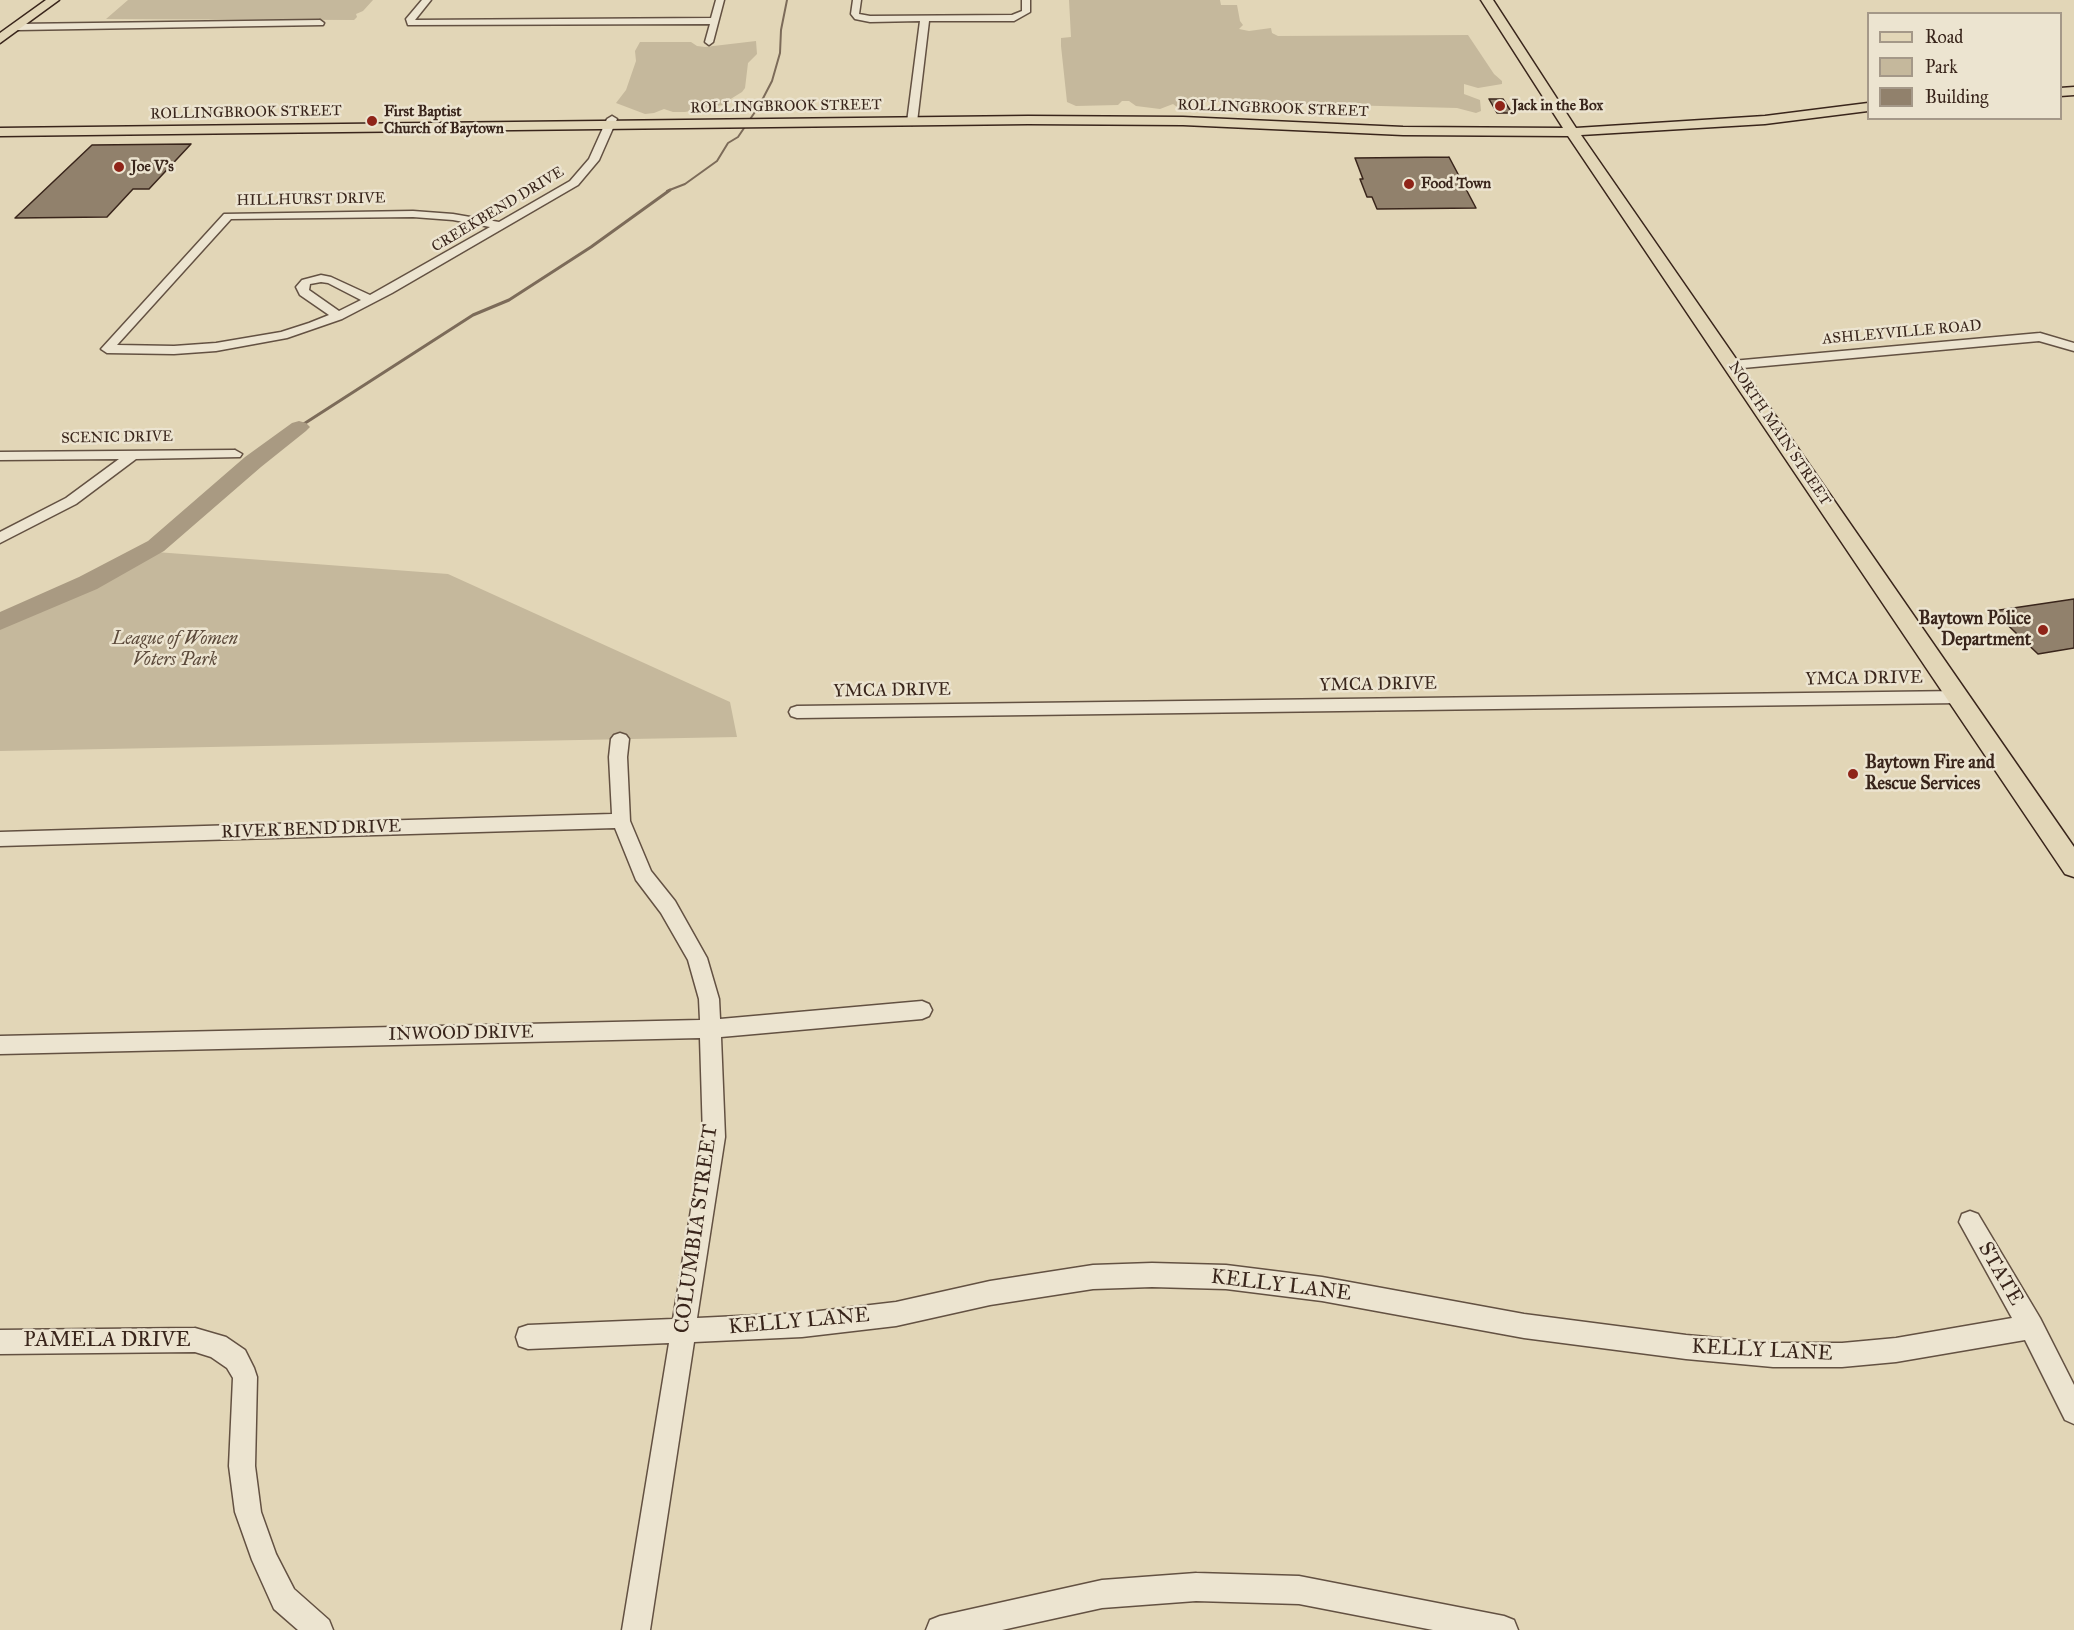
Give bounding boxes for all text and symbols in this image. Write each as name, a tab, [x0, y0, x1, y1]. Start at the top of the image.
legend	[1867, 12, 2062, 120]
text: Road	[1925, 26, 1963, 48]
text: Park	[1925, 56, 1958, 78]
text: Building	[1925, 86, 1988, 108]
street label: ROLLINGBROOK STREET	[690, 96, 882, 118]
street label: ROLLINGBROOK STREET	[1177, 97, 1369, 121]
place label: Jack in the Box	[1512, 97, 1603, 115]
marker: Jack in the Box	[1493, 99, 1507, 113]
street label: ROLLINGBROOK STREET	[150, 102, 342, 124]
place label: First Baptist Church of Baytown	[384, 103, 504, 138]
marker: First Baptist Church of Baytown	[365, 114, 379, 128]
place label: Joe V's	[131, 158, 174, 176]
marker: Joe V's	[112, 160, 126, 174]
street label: CREEKBEND DRIVE	[429, 163, 567, 257]
place label: Food Town	[1421, 175, 1491, 193]
marker: Food Town	[1402, 177, 1416, 191]
street label: HILLHURST DRIVE	[236, 190, 386, 210]
street label: ASHLEYVILLE ROAD	[1822, 317, 1982, 349]
street label: NORTH MAIN STREET	[1724, 359, 1834, 509]
street label: SCENIC DRIVE	[61, 428, 173, 448]
place label: Baytown Police Department	[1919, 609, 2031, 652]
marker: Baytown Police Department	[2036, 623, 2050, 637]
park label: League of Women Voters Park	[112, 629, 238, 672]
street label: YMCA DRIVE	[1805, 667, 1923, 691]
street label: YMCA DRIVE	[1319, 673, 1437, 697]
street label: YMCA DRIVE	[833, 679, 951, 703]
place label: Baytown Fire and Rescue Services	[1865, 753, 1995, 795]
marker: Baytown Fire and Rescue Services	[1846, 767, 1860, 781]
street label: RIVER BEND DRIVE	[221, 816, 401, 844]
street label: INWOOD DRIVE	[388, 1022, 534, 1046]
street label: COLUMBIA STREET	[670, 1123, 724, 1335]
street label: STATE	[1972, 1238, 2028, 1310]
street label: KELLY LANE	[1209, 1265, 1353, 1307]
street label: KELLY LANE	[727, 1303, 871, 1341]
street label: PAMELA DRIVE	[24, 1328, 190, 1354]
street label: KELLY LANE	[1691, 1335, 1833, 1367]

